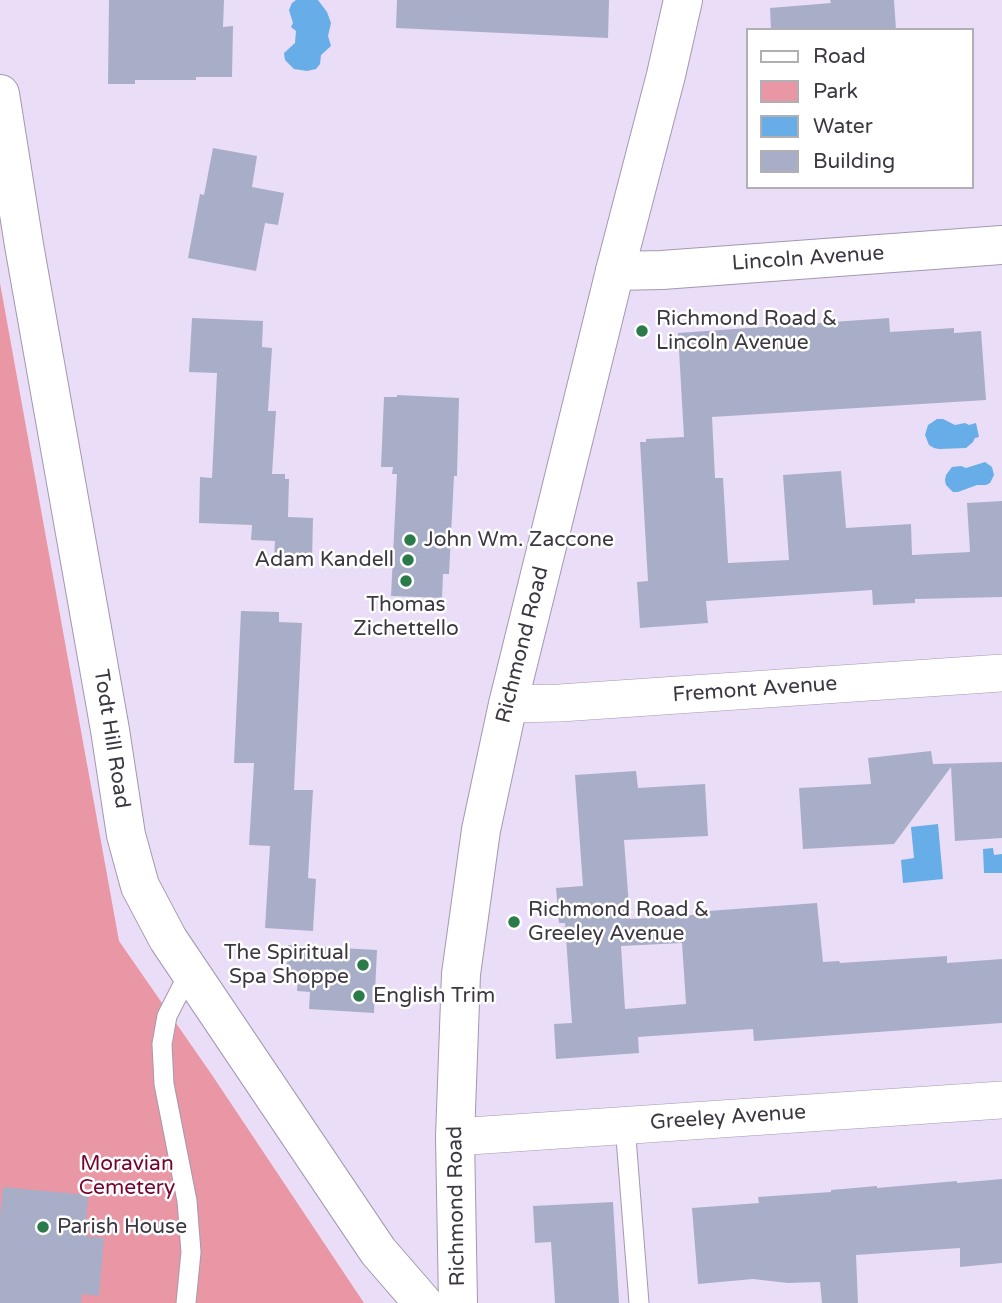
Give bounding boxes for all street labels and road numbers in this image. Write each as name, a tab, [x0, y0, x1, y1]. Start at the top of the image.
street label: Lincoln Avenue	[731, 241, 885, 277]
street label: Richmond Road	[491, 564, 555, 726]
street label: Todt Hill Road	[88, 668, 134, 810]
street label: Fremont Avenue	[672, 672, 838, 708]
street label: Greeley Avenue	[649, 1100, 807, 1136]
street label: Richmond Road	[443, 1126, 471, 1286]

